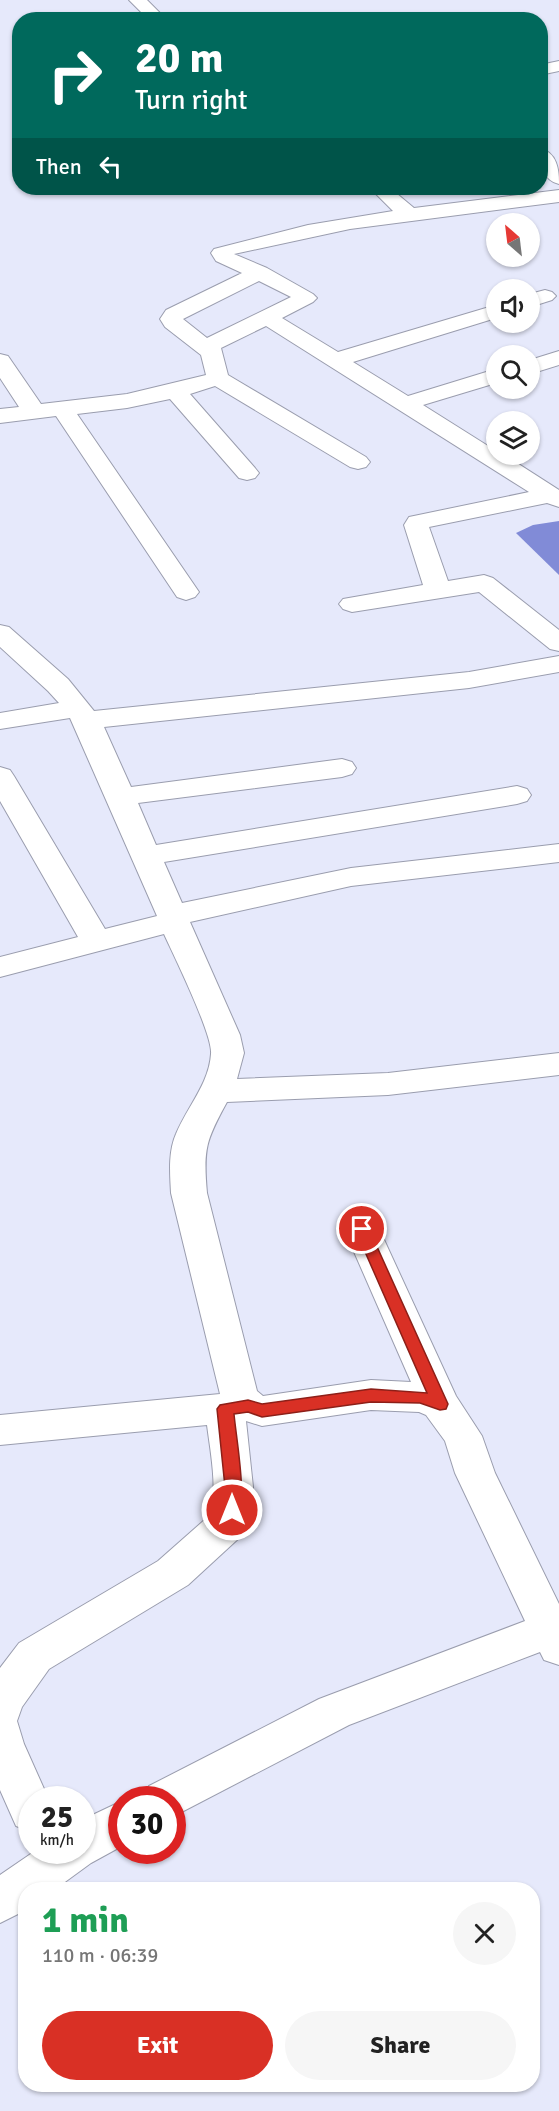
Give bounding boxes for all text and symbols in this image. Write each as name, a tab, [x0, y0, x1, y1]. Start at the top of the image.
text: 20 m	[135, 33, 224, 84]
icon: right	[36, 36, 114, 114]
text: Turn right	[135, 84, 248, 117]
icon: left	[94, 150, 127, 183]
text: Then	[36, 153, 82, 180]
north arrow	[486, 213, 540, 267]
map controls	[486, 213, 540, 465]
button: sound	[486, 279, 540, 333]
button: search	[486, 345, 540, 399]
button: layers	[486, 411, 540, 465]
pin	[336, 1203, 387, 1254]
icon: arrive	[345, 1212, 378, 1245]
position arrow	[200, 1478, 264, 1542]
speed limit sign: 30	[108, 1786, 186, 1864]
text: 25	[41, 1799, 73, 1836]
text: km/h	[40, 1831, 74, 1849]
text: 1 min	[42, 1898, 129, 1943]
button: close	[453, 1902, 516, 1965]
text: 110 m · 06:39	[42, 1943, 158, 1968]
button: Exit	[42, 2011, 273, 2080]
button: Share	[285, 2011, 516, 2080]

